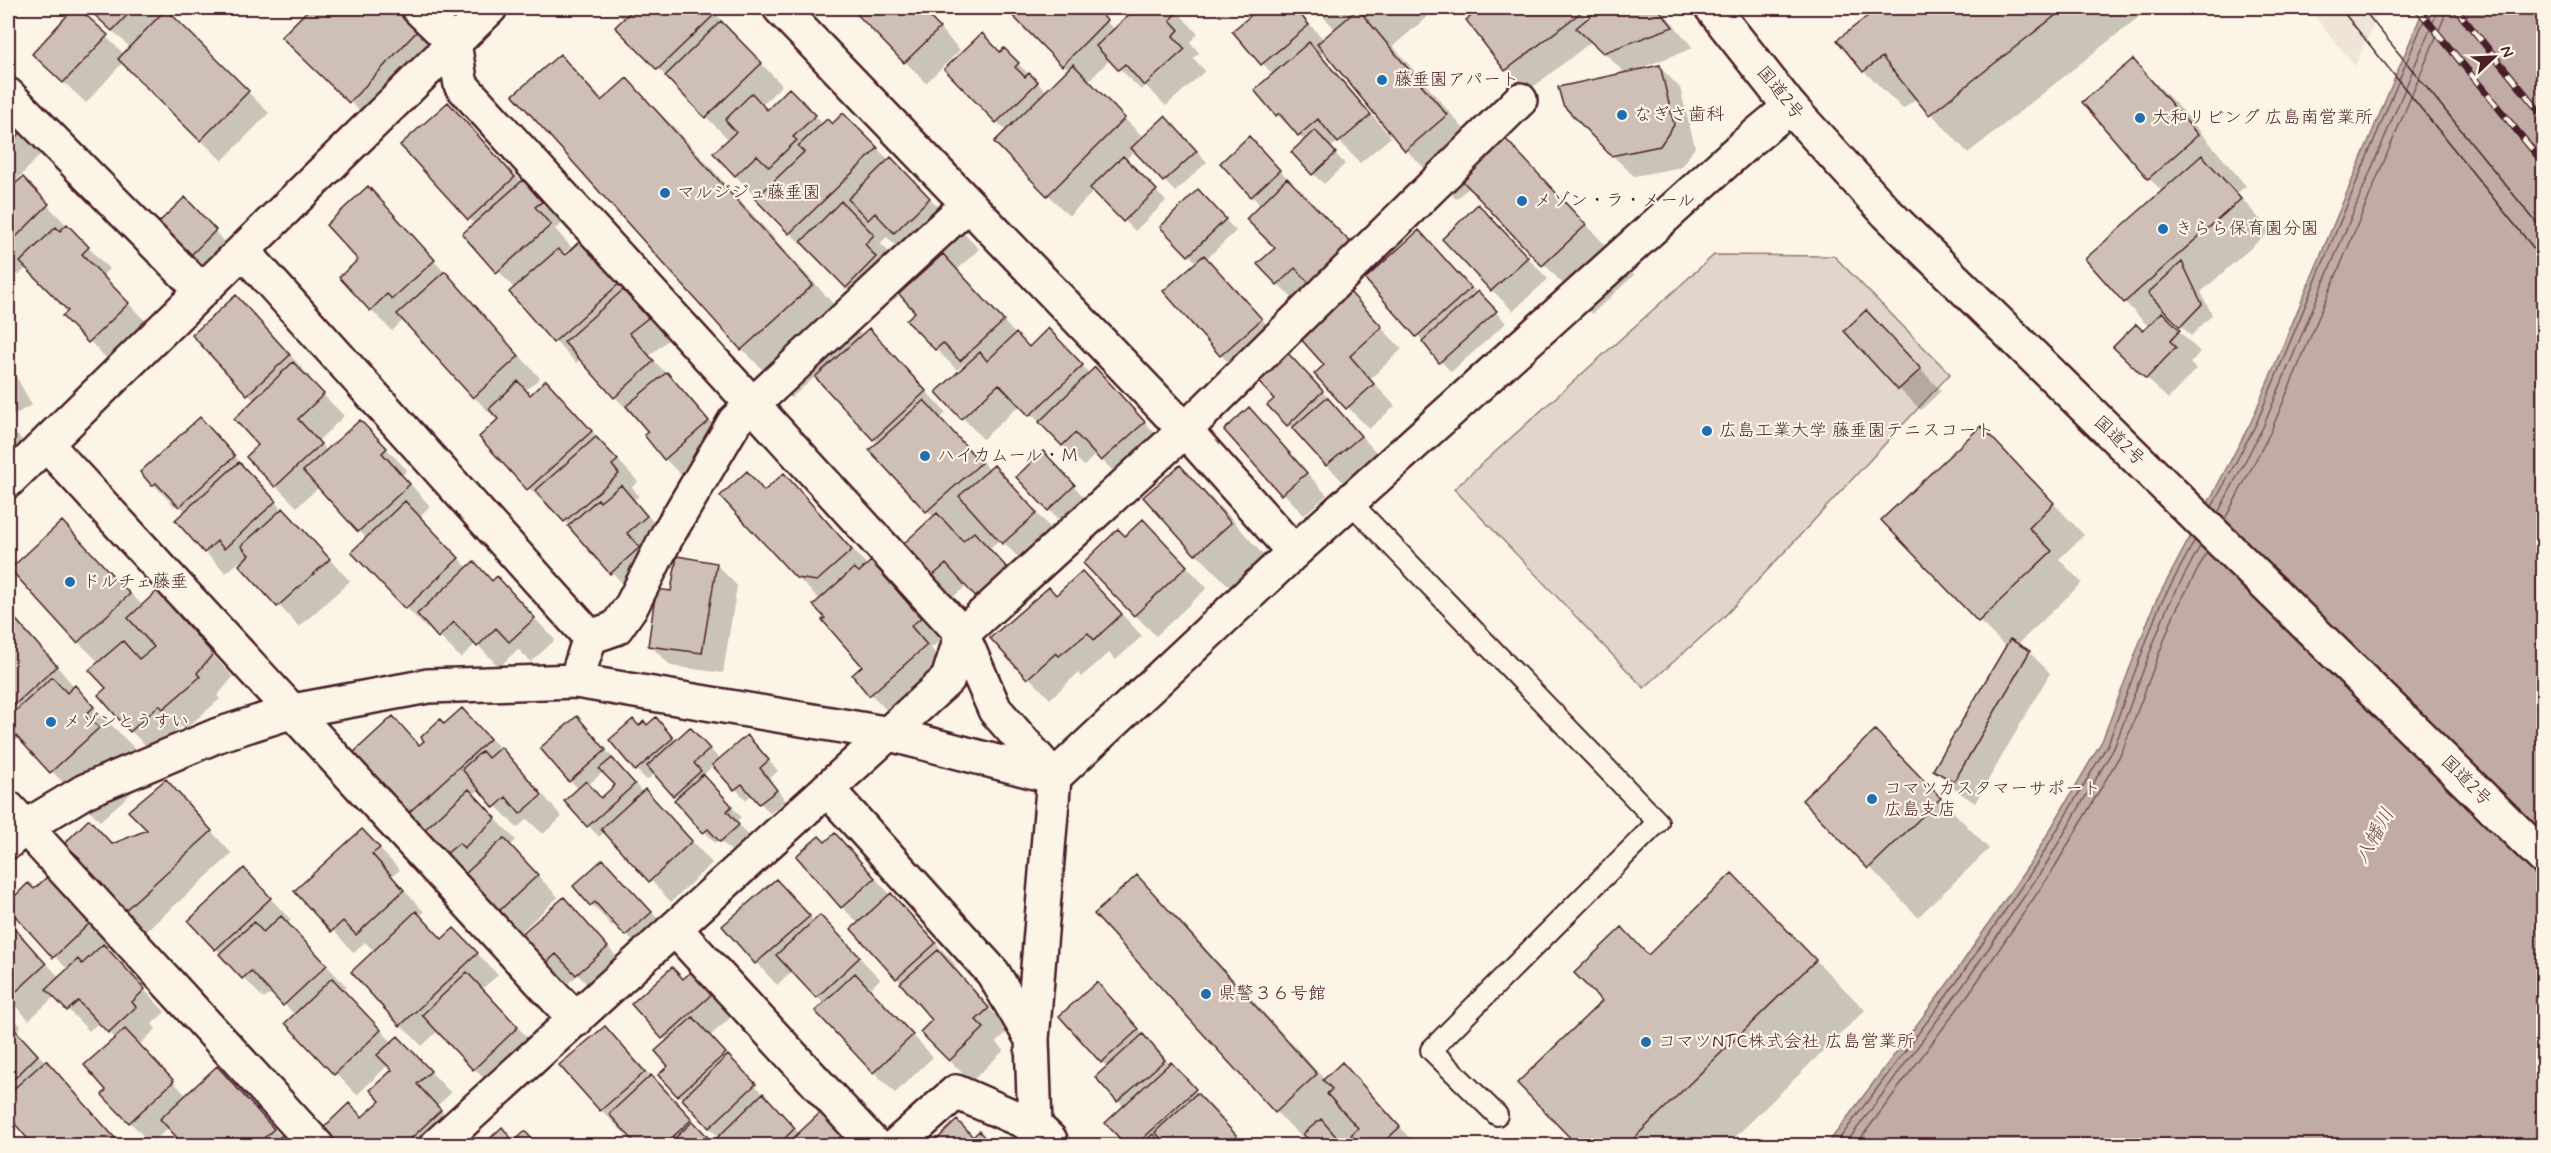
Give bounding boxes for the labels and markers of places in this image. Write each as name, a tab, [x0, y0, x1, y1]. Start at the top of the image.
place label: 藤垂園アパート	[1394, 68, 1519, 92]
marker: 藤垂園アパート	[1375, 73, 1389, 87]
place label: なぎさ歯科	[1634, 103, 1724, 127]
place label: 大和リビング 広島南営業所	[2152, 106, 2373, 130]
marker: なぎさ歯科	[1615, 108, 1629, 122]
marker: 大和リビング 広島南営業所	[2133, 111, 2147, 125]
place label: マルジジュ藤垂園	[677, 181, 821, 205]
marker: マルジジュ藤垂園	[658, 186, 672, 200]
place label: メゾン・ラ・メール	[1534, 189, 1695, 213]
marker: メゾン・ラ・メール	[1515, 194, 1529, 208]
place label: きらら保育園分園	[2175, 217, 2319, 241]
marker: きらら保育園分園	[2156, 222, 2170, 236]
place label: 広島工業大学 藤垂園テニスコート	[1719, 419, 1994, 443]
marker: 広島工業大学 藤垂園テニスコート	[1700, 424, 1714, 438]
place label: ハイカムール・Ｍ	[937, 444, 1079, 468]
marker: ハイカムール・Ｍ	[918, 449, 932, 463]
place label: ドルチェ藤垂	[82, 570, 188, 594]
marker: ドルチェ藤垂	[63, 575, 77, 589]
place label: メゾンとうすい	[63, 710, 189, 734]
marker: メゾンとうすい	[44, 715, 58, 729]
place label: コマツカスタマーサポート 広島支店	[1884, 777, 2101, 822]
marker: コマツカスタマーサポート 広島支店	[1865, 792, 1879, 806]
place label: 県警３６号館	[1218, 982, 1326, 1006]
marker: 県警３６号館	[1199, 987, 1213, 1001]
place label: コマツNTC株式会社 広島営業所	[1658, 1030, 1915, 1054]
marker: コマツNTC株式会社 広島営業所	[1639, 1035, 1653, 1049]

